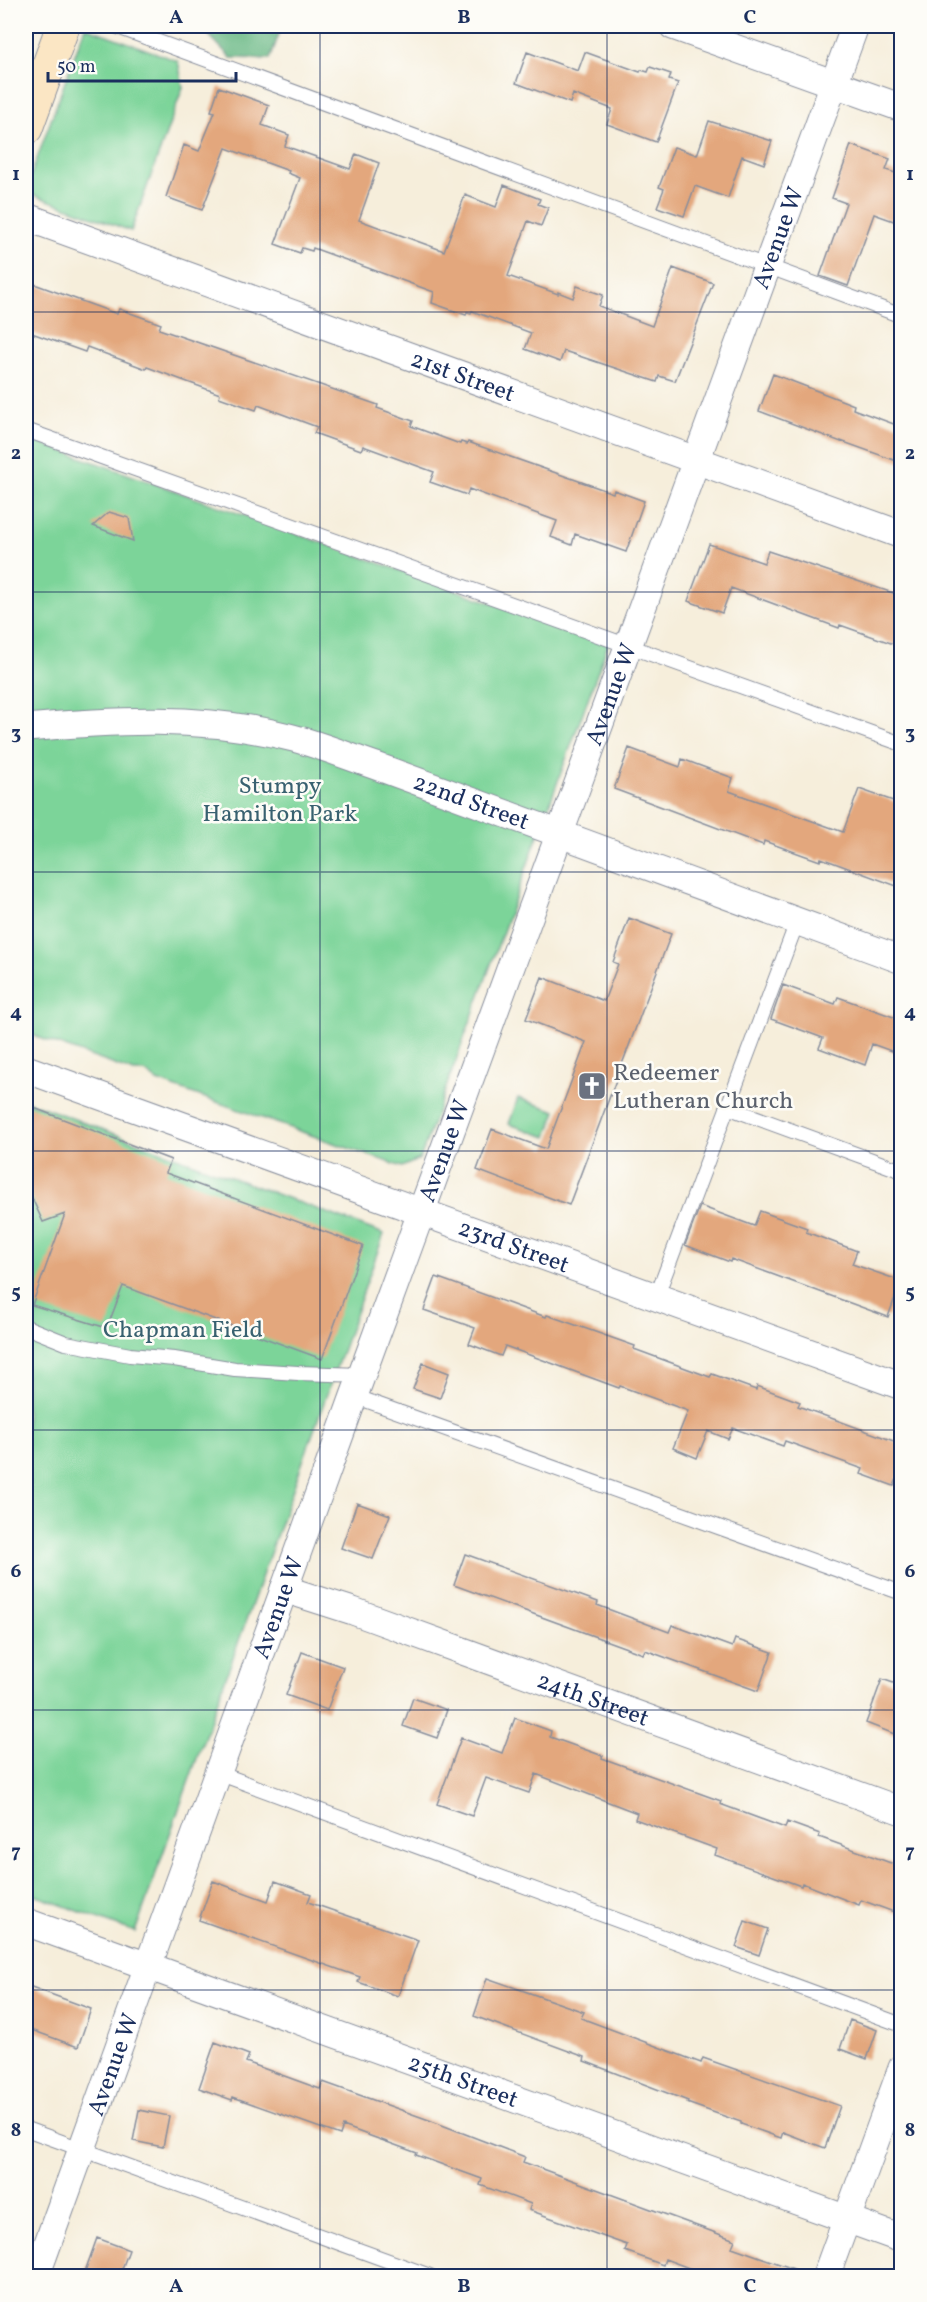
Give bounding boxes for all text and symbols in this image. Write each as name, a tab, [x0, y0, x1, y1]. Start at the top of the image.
text: A	[169, 4, 183, 32]
text: B	[457, 4, 471, 32]
text: C	[744, 4, 757, 32]
scale bar	[48, 45, 236, 83]
text: 50 m	[57, 55, 96, 80]
text: 1	[12, 161, 20, 189]
text: 1	[906, 161, 914, 189]
street label: Avenue W	[745, 182, 814, 294]
street label: 21st Street	[406, 343, 519, 412]
text: 2	[11, 440, 21, 468]
text: 2	[905, 440, 915, 468]
street label: Avenue W	[578, 639, 647, 751]
text: 3	[11, 720, 21, 748]
text: 3	[905, 720, 915, 748]
street label: 22nd Street	[408, 766, 534, 840]
park label: Stumpy Hamilton Park	[203, 770, 357, 832]
text: 4	[10, 999, 22, 1027]
text: 4	[904, 999, 916, 1027]
place label: Redeemer Lutheran Church	[613, 1057, 793, 1119]
church icon: Redeemer Lutheran Church	[576, 1070, 608, 1102]
street label: Avenue W	[411, 1095, 480, 1207]
street label: 23rd Street	[453, 1212, 574, 1283]
text: 5	[11, 1279, 21, 1307]
text: 5	[905, 1279, 915, 1307]
park label: Chapman Field	[103, 1314, 263, 1348]
street label: Avenue W	[245, 1552, 314, 1664]
text: 6	[11, 1558, 22, 1586]
text: 6	[905, 1558, 916, 1586]
street label: 24th Street	[532, 1664, 653, 1736]
text: 7	[11, 1838, 21, 1866]
text: 7	[905, 1838, 915, 1866]
street label: Avenue W	[80, 2009, 148, 2121]
street label: 25th Street	[403, 2047, 522, 2118]
text: 8	[11, 2117, 21, 2145]
text: 8	[905, 2117, 915, 2145]
text: A	[169, 2273, 183, 2301]
text: B	[457, 2273, 471, 2301]
text: C	[744, 2273, 757, 2301]

